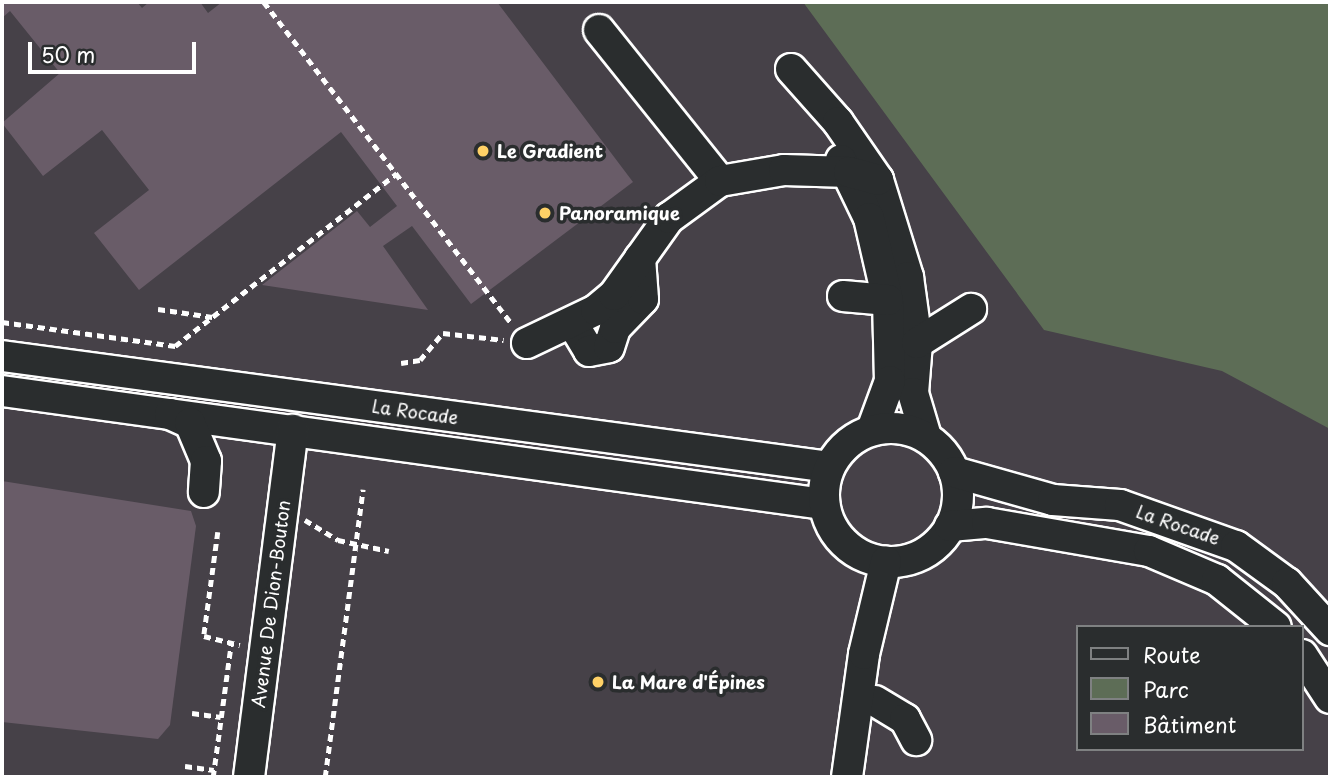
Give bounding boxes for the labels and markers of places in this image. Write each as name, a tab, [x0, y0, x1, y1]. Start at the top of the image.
place label: Le Gradient	[497, 140, 604, 162]
marker: Le Gradient	[475, 143, 491, 159]
place label: Panoramique	[559, 202, 680, 224]
marker: Panoramique	[537, 205, 553, 221]
place label: La Mare d'Épines	[612, 671, 766, 693]
marker: La Mare d'Épines	[590, 674, 606, 690]

